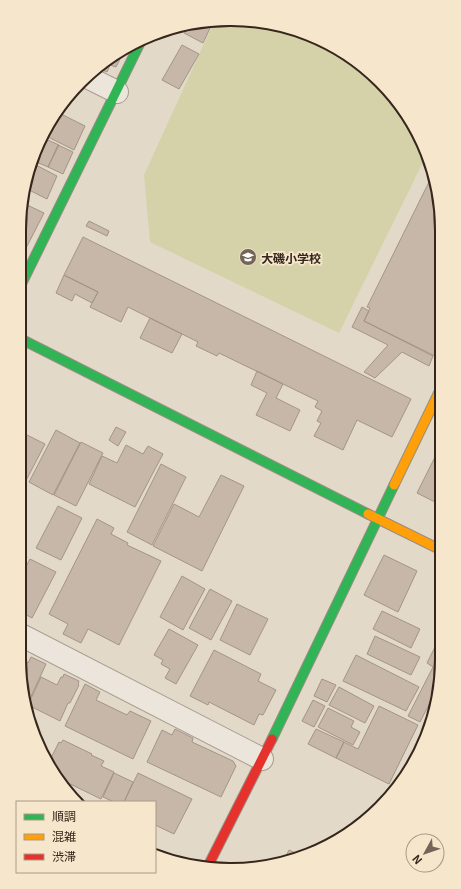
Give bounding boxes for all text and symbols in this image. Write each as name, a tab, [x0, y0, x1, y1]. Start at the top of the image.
school or university icon: 大磯小学校	[238, 247, 258, 267]
place label: 大磯小学校	[261, 249, 321, 266]
legend	[16, 801, 156, 873]
text: 順調	[52, 807, 76, 824]
text: 混雑	[52, 827, 76, 844]
north arrow	[405, 833, 445, 873]
text: 渋滞	[52, 847, 76, 864]
text: N	[408, 852, 425, 868]

